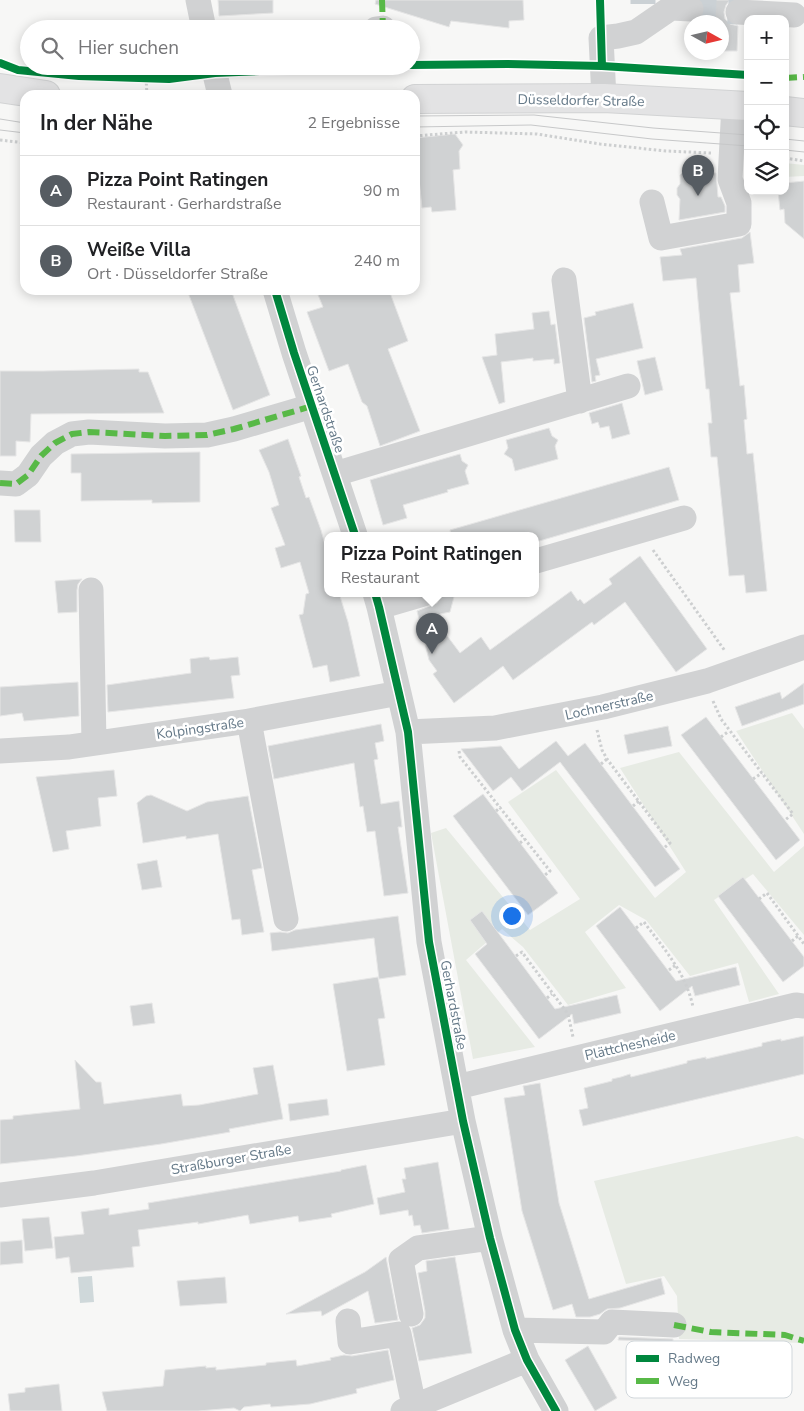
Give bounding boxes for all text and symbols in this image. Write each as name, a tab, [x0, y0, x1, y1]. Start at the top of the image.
north arrow	[684, 15, 729, 60]
map controls	[744, 15, 789, 195]
button: +	[744, 15, 789, 60]
search box	[20, 20, 420, 75]
icon: search	[38, 34, 66, 62]
text: Hier suchen	[78, 35, 179, 61]
button: −	[744, 60, 789, 105]
street label: Düsseldorfer Straße	[517, 90, 645, 111]
button: locate	[744, 105, 789, 150]
text: In der Nähe	[40, 109, 153, 137]
text: 2 Ergebnisse	[307, 112, 400, 134]
button: layers	[744, 150, 789, 195]
pin: B	[682, 155, 714, 196]
text: Pizza Point Ratingen	[87, 167, 268, 193]
text: A	[50, 180, 62, 202]
text: 90 m	[363, 180, 400, 202]
text: Restaurant · Gerhardstraße	[87, 193, 281, 215]
text: Weiße Villa	[87, 237, 191, 263]
text: B	[50, 250, 62, 272]
text: 240 m	[353, 250, 400, 272]
text: Ort · Düsseldorfer Straße	[87, 263, 268, 285]
street label: Gerhardstraße	[302, 363, 349, 455]
popup	[324, 532, 539, 597]
text: Pizza Point Ratingen	[341, 541, 522, 567]
text: Restaurant	[341, 567, 419, 589]
pin: A	[416, 613, 448, 654]
street label: Lochnerstraße	[563, 686, 655, 725]
street label: Kolpingstraße	[155, 713, 245, 744]
your location	[499, 903, 525, 929]
street label: Gerhardstraße	[435, 959, 472, 1052]
street label: Plättchesheide	[583, 1026, 677, 1065]
street label: Straßburger Straße	[170, 1140, 293, 1179]
legend	[626, 1341, 792, 1398]
text: Radweg	[668, 1349, 720, 1368]
text: Weg	[668, 1372, 698, 1391]

